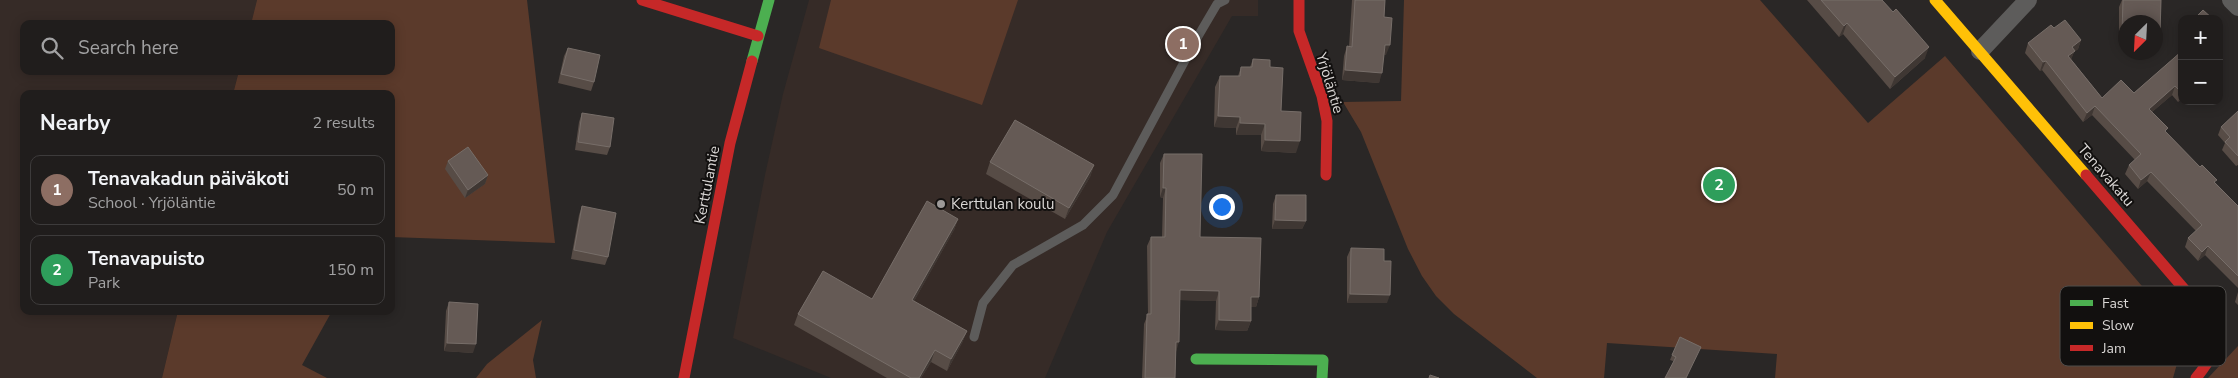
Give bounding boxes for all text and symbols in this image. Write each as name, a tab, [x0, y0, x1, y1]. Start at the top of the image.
north arrow	[2118, 15, 2163, 60]
map controls	[2178, 15, 2223, 105]
button: +	[2178, 15, 2223, 60]
search box	[20, 20, 395, 75]
pin: 1	[1167, 25, 1199, 63]
icon: search	[38, 34, 66, 62]
text: Search here	[78, 35, 179, 61]
street label: Yrjöläntie	[1311, 49, 1349, 116]
button: −	[2178, 60, 2223, 105]
text: Nearby	[40, 109, 110, 137]
text: 2 results	[313, 112, 375, 134]
street label: Tenavakatu	[2073, 139, 2139, 211]
street label: Kerttulantie	[690, 144, 724, 226]
text: Tenavakadun päiväkoti	[88, 166, 289, 192]
pin: 2	[1703, 166, 1735, 204]
text: 1	[52, 179, 62, 201]
text: 50 m	[337, 179, 374, 201]
text: School · Yrjöläntie	[88, 192, 216, 214]
place label: Kerttulan koulu	[951, 194, 1054, 214]
your location	[1209, 194, 1235, 220]
marker: Kerttulan koulu	[935, 198, 947, 210]
text: Tenavapuisto	[88, 246, 205, 272]
text: 2	[52, 259, 62, 281]
text: 150 m	[327, 259, 374, 281]
text: Park	[88, 272, 120, 294]
legend	[2060, 286, 2226, 366]
text: Fast	[2102, 294, 2128, 313]
text: Slow	[2102, 316, 2134, 335]
text: Jam	[2101, 339, 2126, 358]

